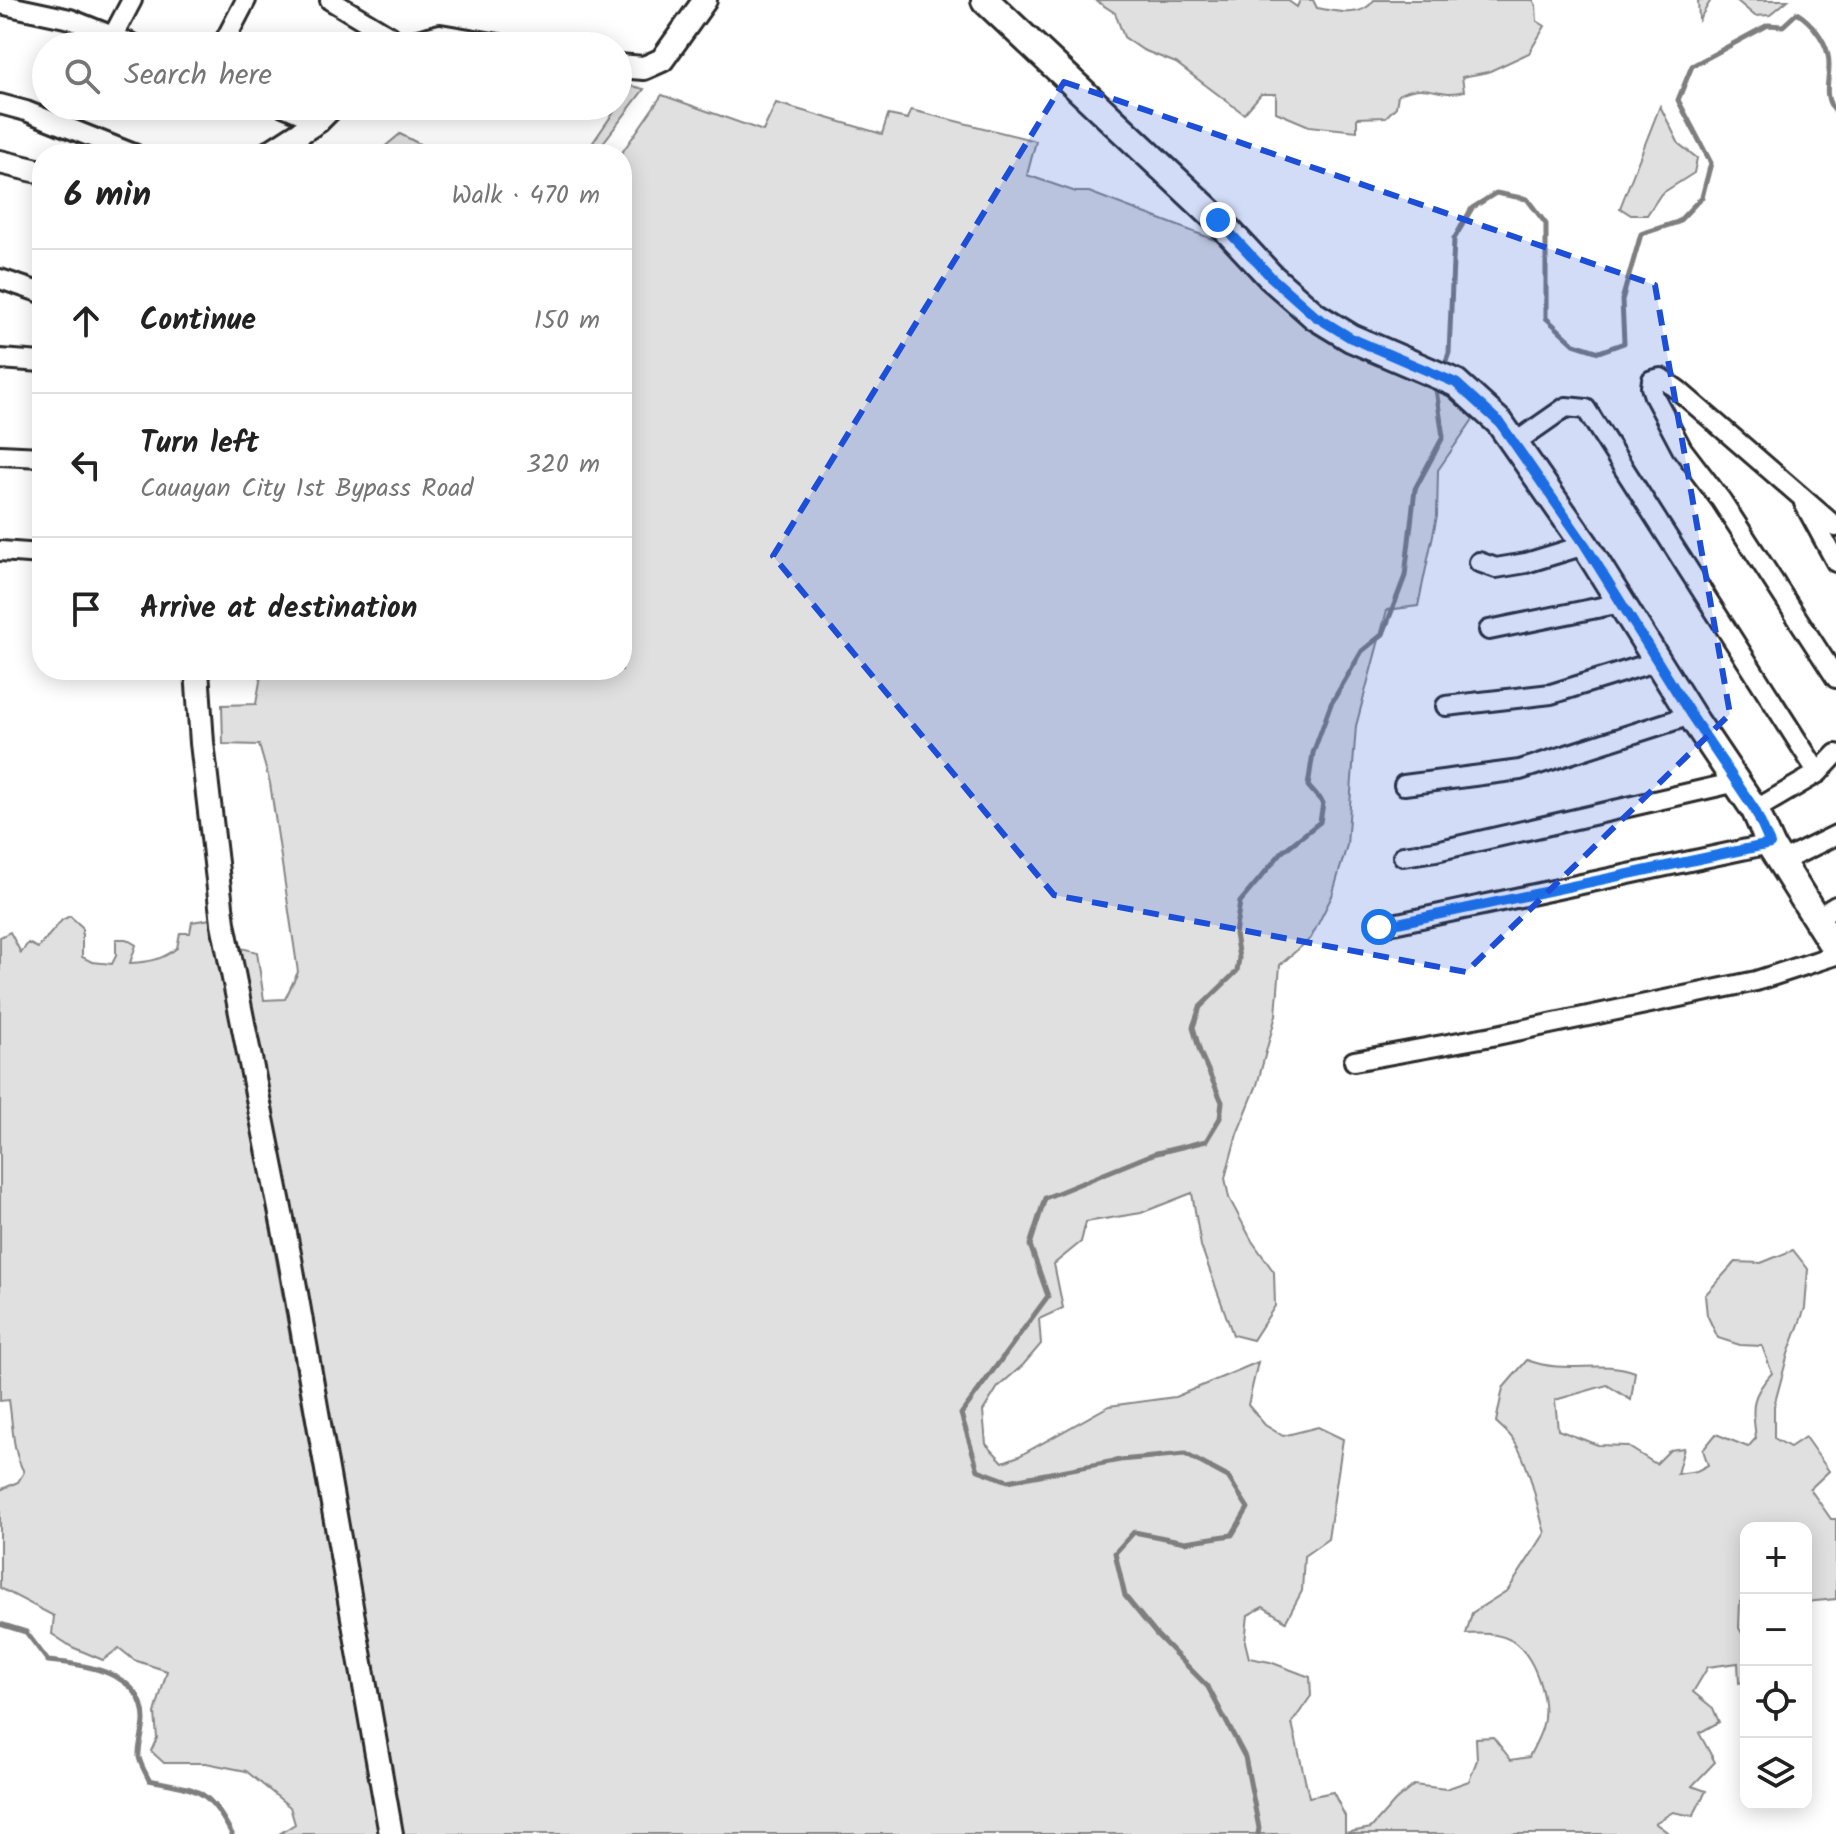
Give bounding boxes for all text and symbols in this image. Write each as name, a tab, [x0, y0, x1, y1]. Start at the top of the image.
search box	[32, 32, 632, 120]
text: Search here	[124, 52, 272, 100]
icon: search	[60, 54, 104, 98]
text: 6 min	[64, 169, 151, 223]
text: Walk · 470 m	[451, 175, 600, 217]
route end	[1200, 202, 1236, 238]
text: Continue	[140, 297, 256, 345]
icon: ahead	[64, 299, 108, 343]
text: 150 m	[534, 300, 600, 342]
text: Turn left	[140, 420, 259, 468]
icon: left	[64, 443, 108, 487]
text: 320 m	[526, 444, 600, 486]
text: Cauayan City 1st Bypass Road	[140, 468, 473, 510]
text: Arrive at destination	[140, 585, 417, 633]
icon: arrive	[64, 587, 108, 631]
route start	[1361, 909, 1397, 945]
map controls	[1740, 1522, 1812, 1810]
button: +	[1740, 1522, 1812, 1594]
button: −	[1740, 1594, 1812, 1666]
button: locate	[1740, 1666, 1812, 1738]
button: layers	[1740, 1738, 1812, 1810]

